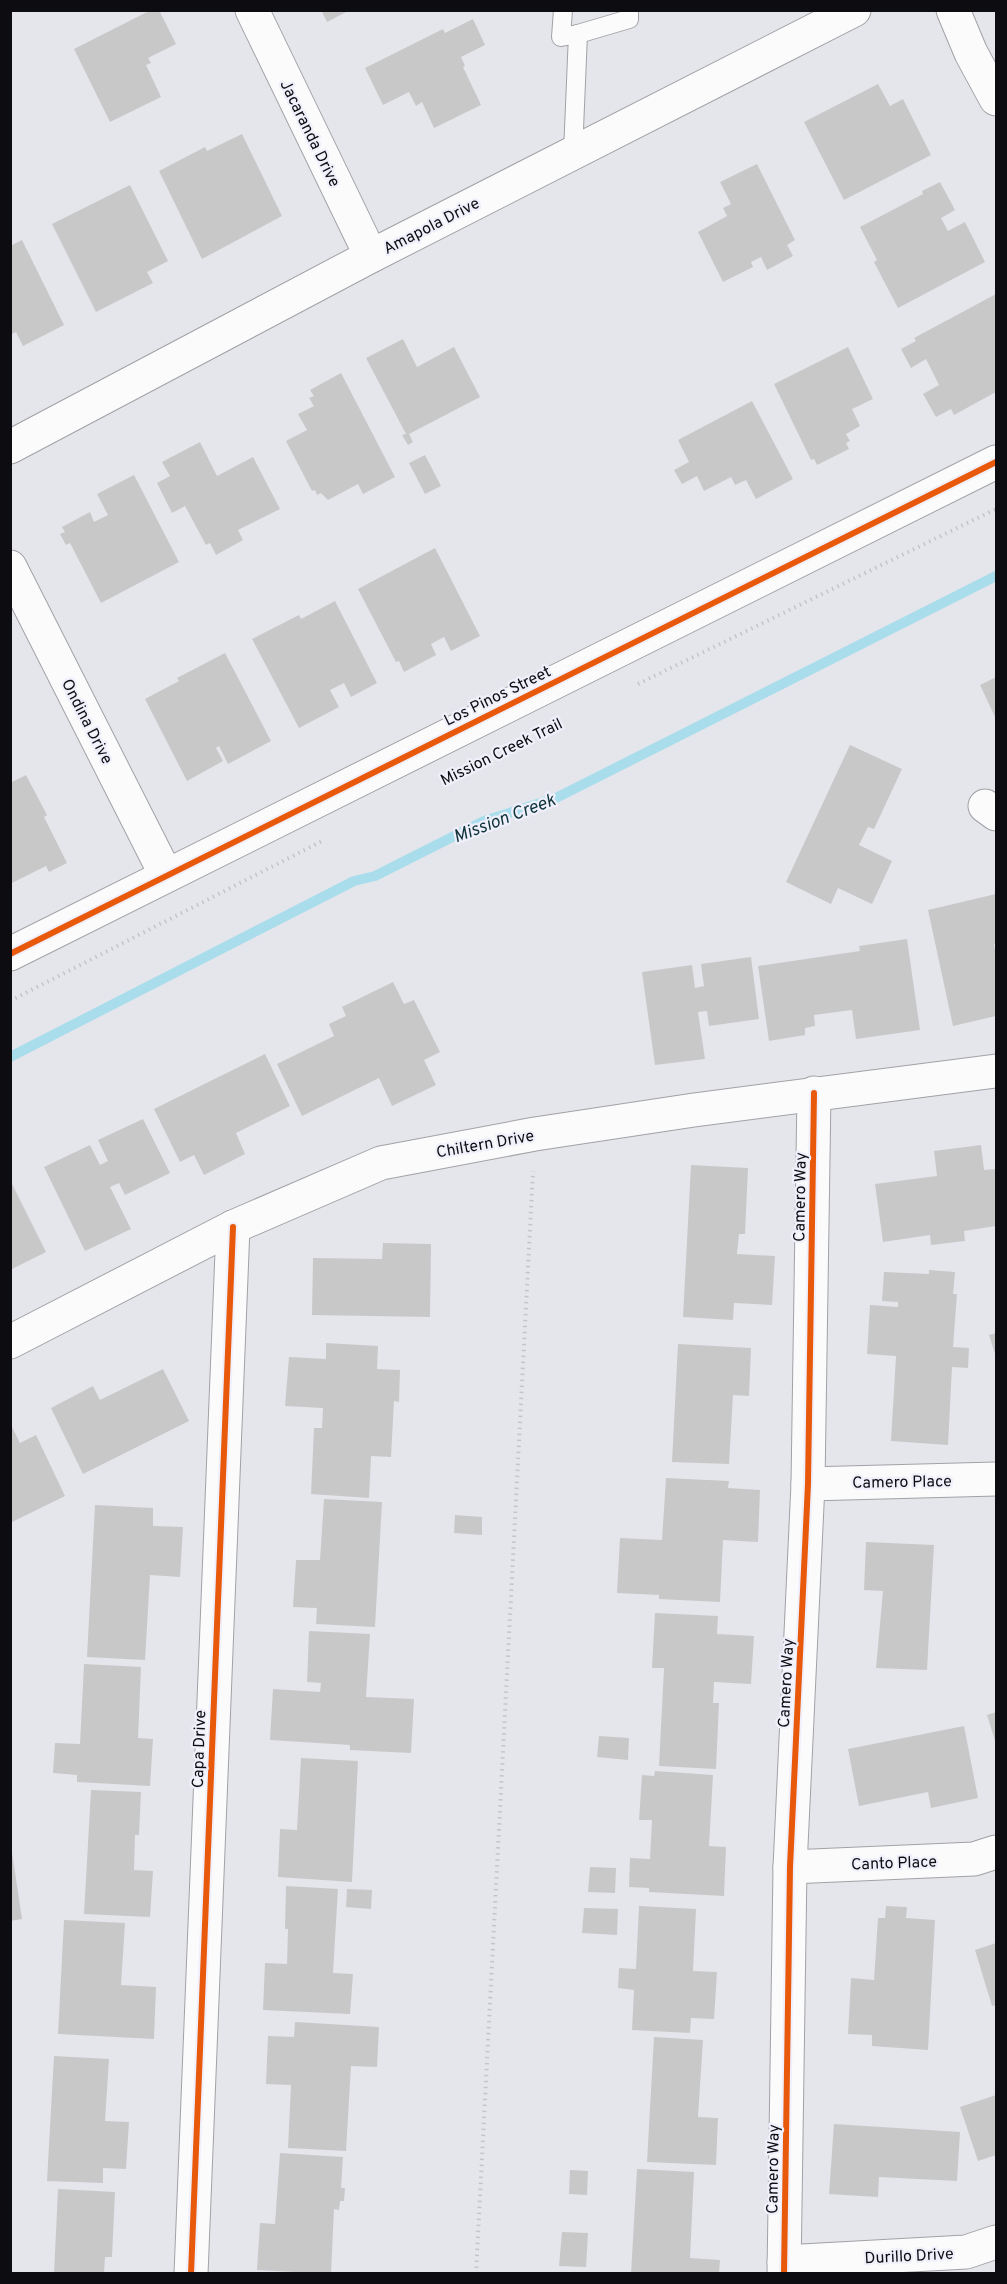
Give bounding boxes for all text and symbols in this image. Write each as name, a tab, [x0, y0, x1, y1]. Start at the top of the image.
street label: Jacaranda Drive	[275, 77, 344, 191]
street label: Amapola Drive	[380, 194, 484, 260]
street label: Los Pinos Street	[441, 662, 555, 731]
street label: Ondina Drive	[56, 676, 116, 768]
street label: Mission Creek Trail	[438, 715, 566, 791]
water label: Mission Creek	[450, 789, 560, 849]
street label: Chiltern Drive	[435, 1127, 536, 1163]
street label: Camero Way	[790, 1152, 812, 1242]
street label: Camero Place	[852, 1472, 952, 1494]
street label: Camero Way	[775, 1638, 799, 1728]
street label: Capa Drive	[189, 1710, 211, 1789]
street label: Canto Place	[851, 1853, 937, 1875]
street label: Camero Way	[763, 2124, 785, 2214]
street label: Durillo Drive	[864, 2245, 954, 2269]

